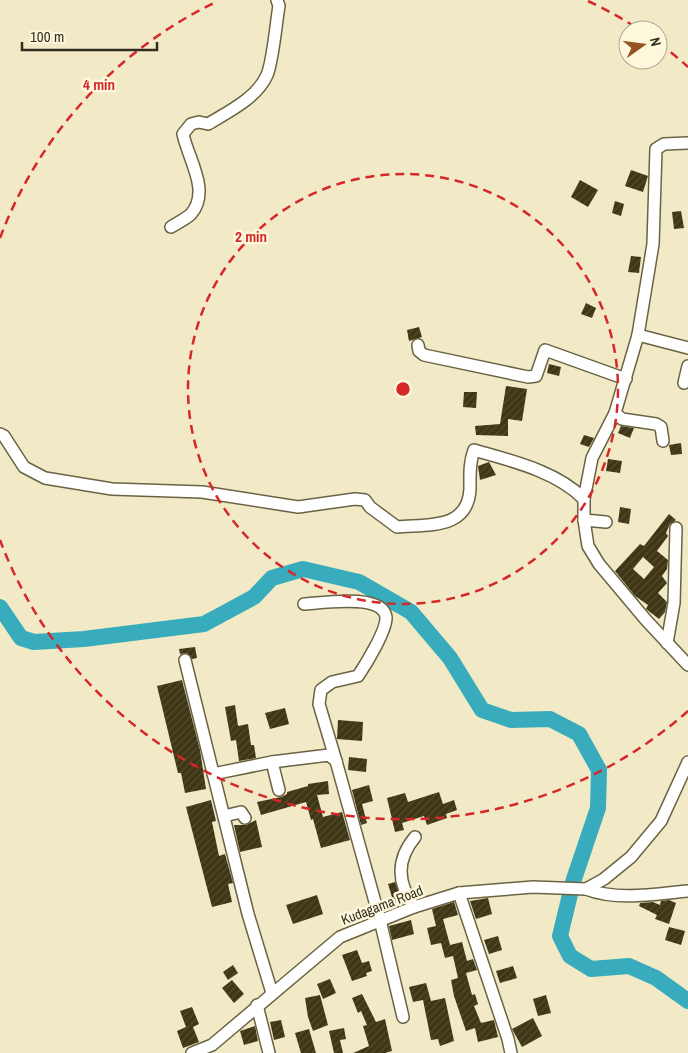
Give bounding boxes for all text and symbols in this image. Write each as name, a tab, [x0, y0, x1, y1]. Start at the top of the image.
scale bar	[22, 20, 158, 52]
north arrow	[618, 20, 668, 70]
text: 100 m	[30, 26, 64, 47]
text: N	[646, 36, 665, 48]
text: 4 min	[83, 74, 115, 95]
text: 2 min	[235, 226, 267, 247]
centre of rings	[394, 380, 412, 398]
street label: Kudagama Road	[339, 881, 425, 929]

